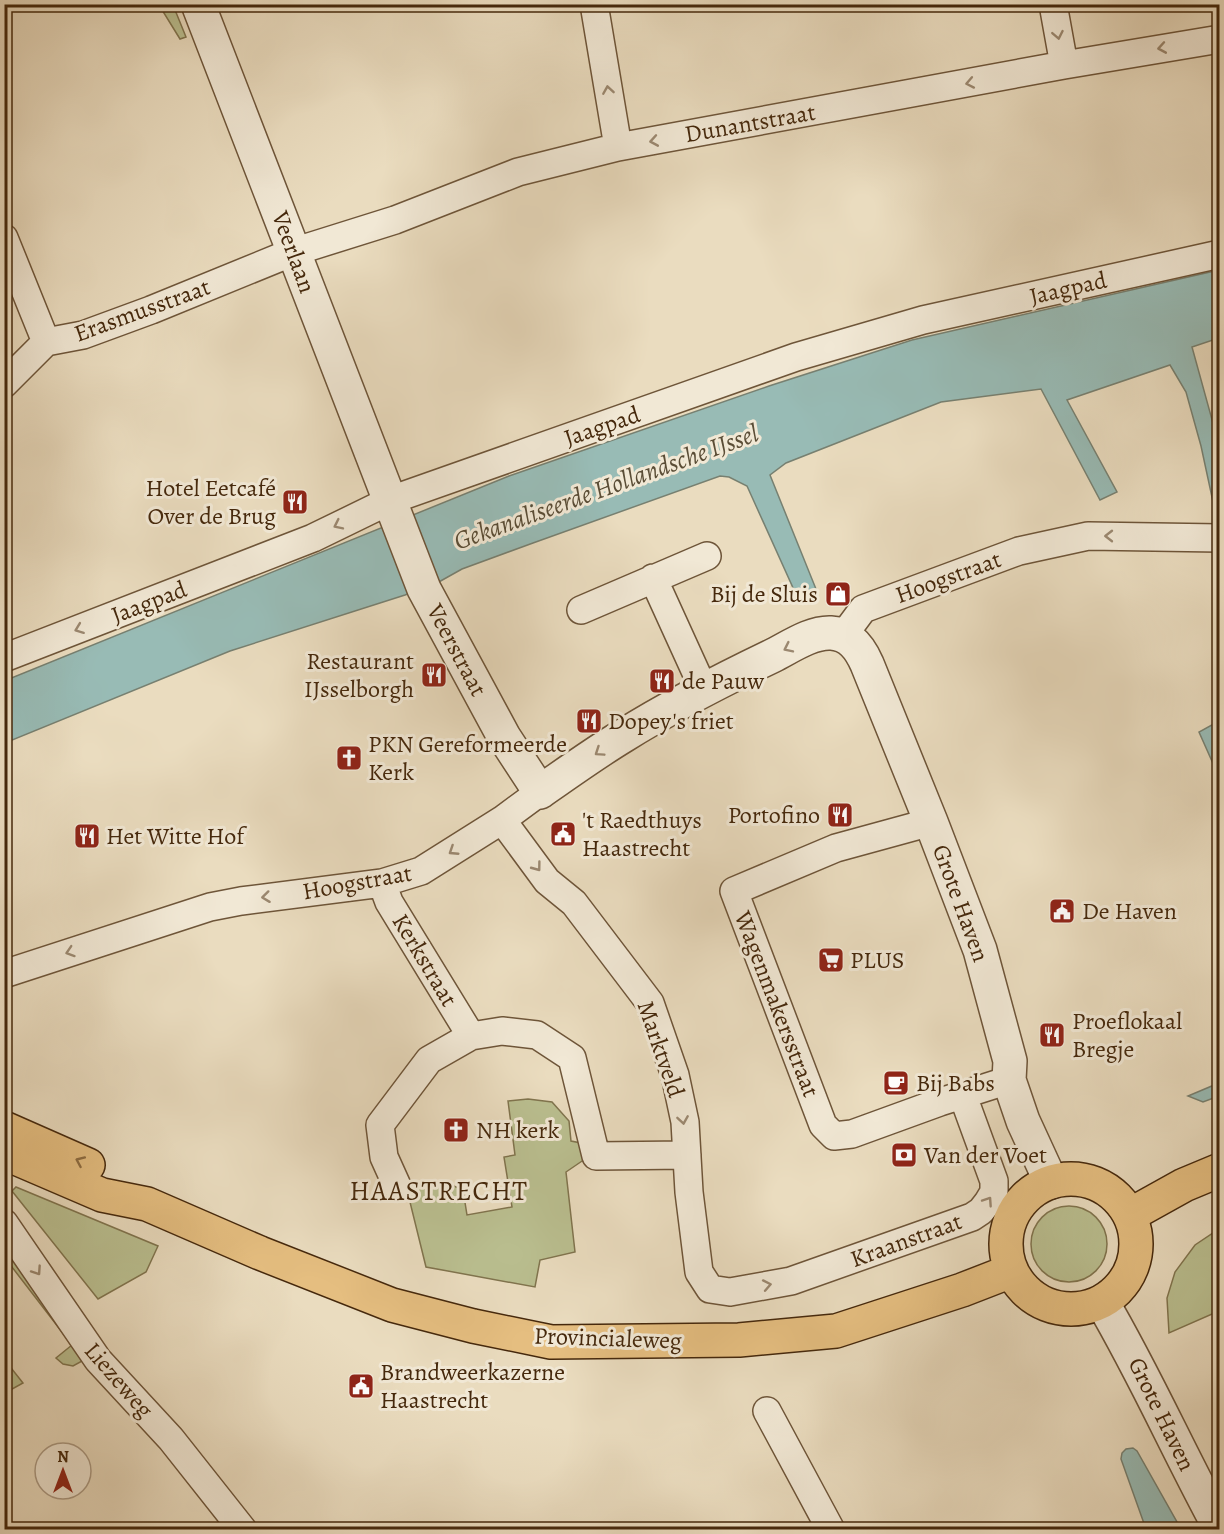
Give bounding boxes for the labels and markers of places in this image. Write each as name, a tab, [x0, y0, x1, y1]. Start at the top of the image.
place label: Hotel Eetcafé Over de Brug	[146, 472, 276, 532]
restaurant icon: Hotel Eetcafé Over de Brug	[280, 487, 310, 517]
place label: Bij de Sluis	[710, 578, 818, 610]
shop icon: Bij de Sluis	[823, 579, 853, 609]
place label: Restaurant IJsselborgh	[304, 645, 414, 705]
restaurant icon: Restaurant IJsselborgh	[419, 660, 449, 690]
place label: de Pauw	[682, 665, 764, 697]
restaurant icon: de Pauw	[647, 666, 677, 696]
place label: Dopey's friet	[608, 705, 734, 737]
restaurant icon: Dopey's friet	[574, 706, 604, 736]
place label: PKN Gereformeerde Kerk	[368, 728, 567, 788]
church icon: PKN Gereformeerde Kerk	[334, 743, 364, 773]
place label: Portofino	[728, 799, 820, 831]
restaurant icon: Portofino	[825, 800, 855, 830]
place label: 't Raedthuys Haastrecht	[582, 804, 702, 864]
public building icon: 't Raedthuys Haastrecht	[548, 819, 578, 849]
place label: Het Witte Hof	[106, 820, 247, 852]
restaurant icon: Het Witte Hof	[72, 821, 102, 851]
place label: De Haven	[1082, 895, 1177, 927]
public building icon: De Haven	[1047, 896, 1077, 926]
place label: PLUS	[850, 944, 904, 976]
supermarket icon: PLUS	[816, 945, 846, 975]
place label: Proeflokaal Bregje	[1072, 1005, 1182, 1065]
restaurant icon: Proeflokaal Bregje	[1037, 1020, 1067, 1050]
place label: Bij Babs	[916, 1067, 995, 1099]
cafe icon: Bij Babs	[881, 1068, 911, 1098]
place label: NH kerk	[476, 1114, 559, 1146]
church icon: NH kerk	[441, 1115, 471, 1145]
place label: Van der Voet	[923, 1139, 1047, 1171]
bank icon: Van der Voet	[889, 1140, 919, 1170]
place label: Brandweerkazerne Haastrecht	[380, 1356, 565, 1416]
public building icon: Brandweerkazerne Haastrecht	[346, 1371, 376, 1401]

